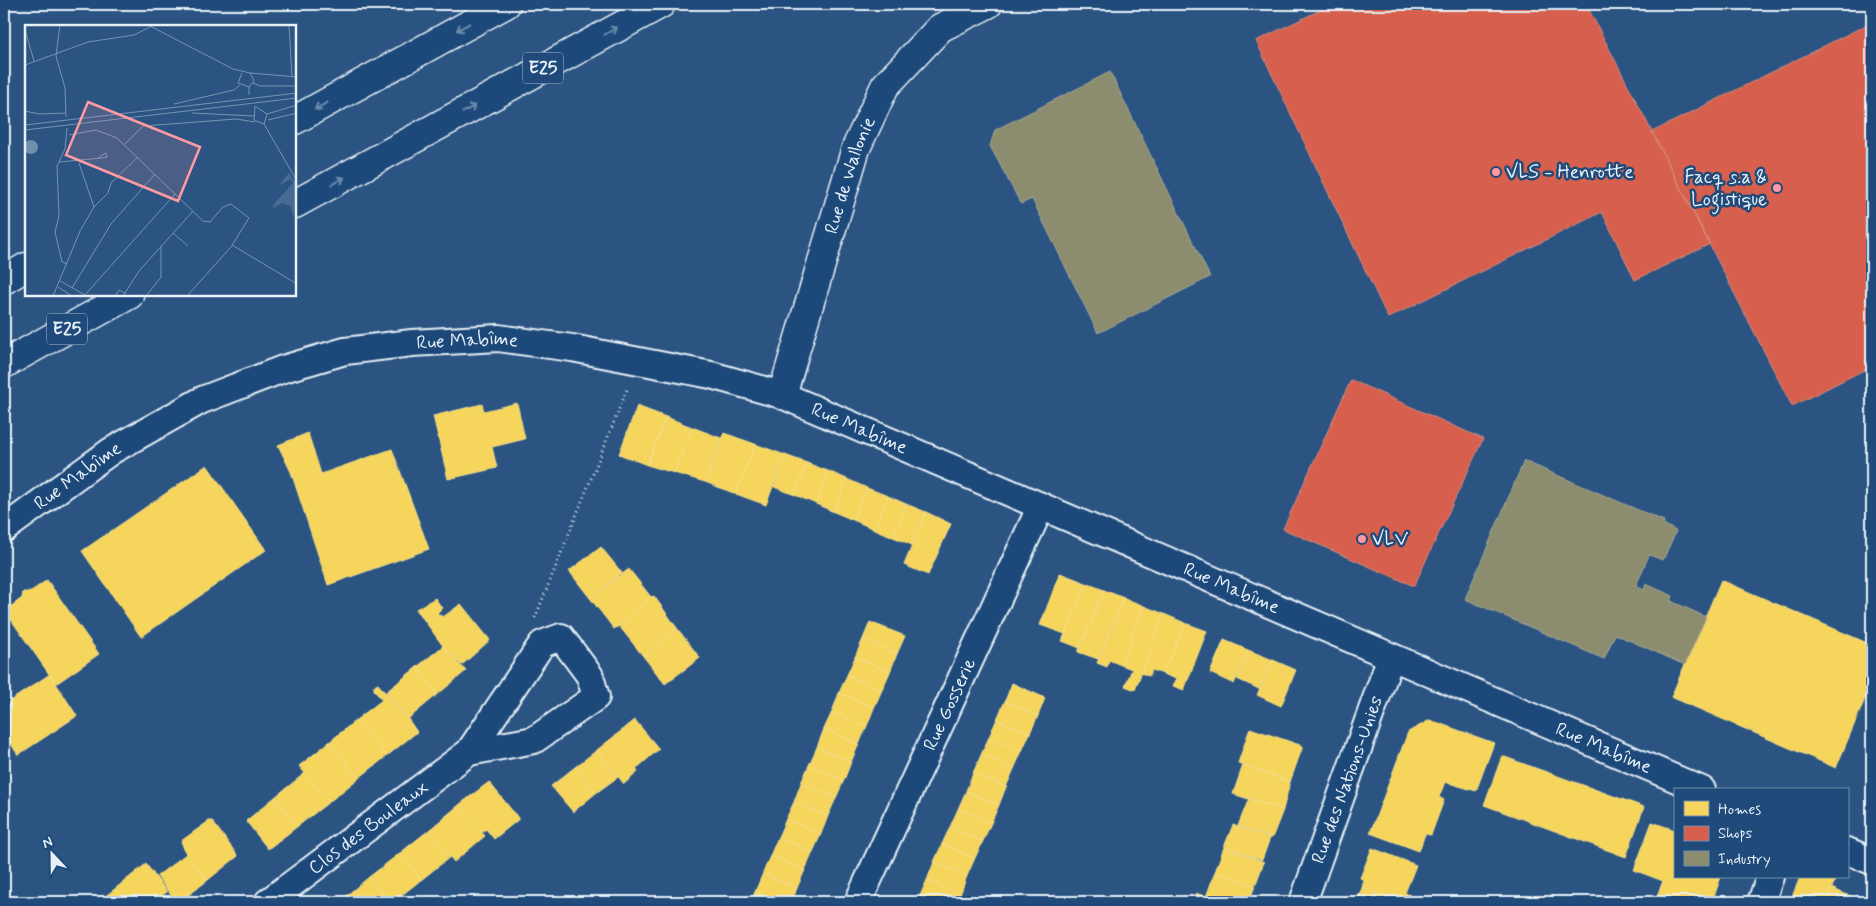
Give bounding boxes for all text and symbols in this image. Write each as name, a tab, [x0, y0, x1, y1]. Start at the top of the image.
one-way arrow	[456, 23, 471, 32]
inset map	[25, 25, 296, 296]
one-way arrow	[603, 26, 618, 35]
road number: E25	[523, 52, 563, 84]
one-way arrow	[314, 101, 328, 111]
one-way arrow	[461, 104, 476, 114]
street label: Rue de Wallonie	[818, 112, 881, 237]
place label: VLS - Henrotte	[1506, 160, 1634, 185]
place label: Facq s.a & Logistique	[1685, 165, 1767, 215]
marker: VLS - Henrotte	[1490, 166, 1502, 178]
one-way arrow	[330, 176, 345, 186]
marker: Facq s.a & Logistique	[1771, 182, 1783, 194]
road number: E25	[47, 314, 87, 344]
street label: Rue Mabîme	[416, 325, 520, 355]
street label: Rue Mabîme	[808, 397, 911, 460]
street label: Rue Mabîme	[29, 435, 126, 516]
place label: VLV	[1372, 527, 1409, 552]
marker: VLV	[1356, 533, 1368, 545]
street label: Rue Mabîme	[1180, 556, 1284, 620]
street label: Rue Gosserie	[917, 654, 982, 754]
street label: Rue des Nations-Unies	[1305, 692, 1389, 867]
street label: Rue Mabîme	[1552, 716, 1656, 780]
street label: Clos des Bouleaux	[303, 774, 433, 880]
legend	[1674, 788, 1848, 878]
text: Homes	[1718, 800, 1761, 820]
text: Shops	[1718, 824, 1753, 844]
north arrow	[28, 828, 78, 878]
text: N	[40, 833, 55, 853]
text: Industry	[1718, 850, 1771, 870]

